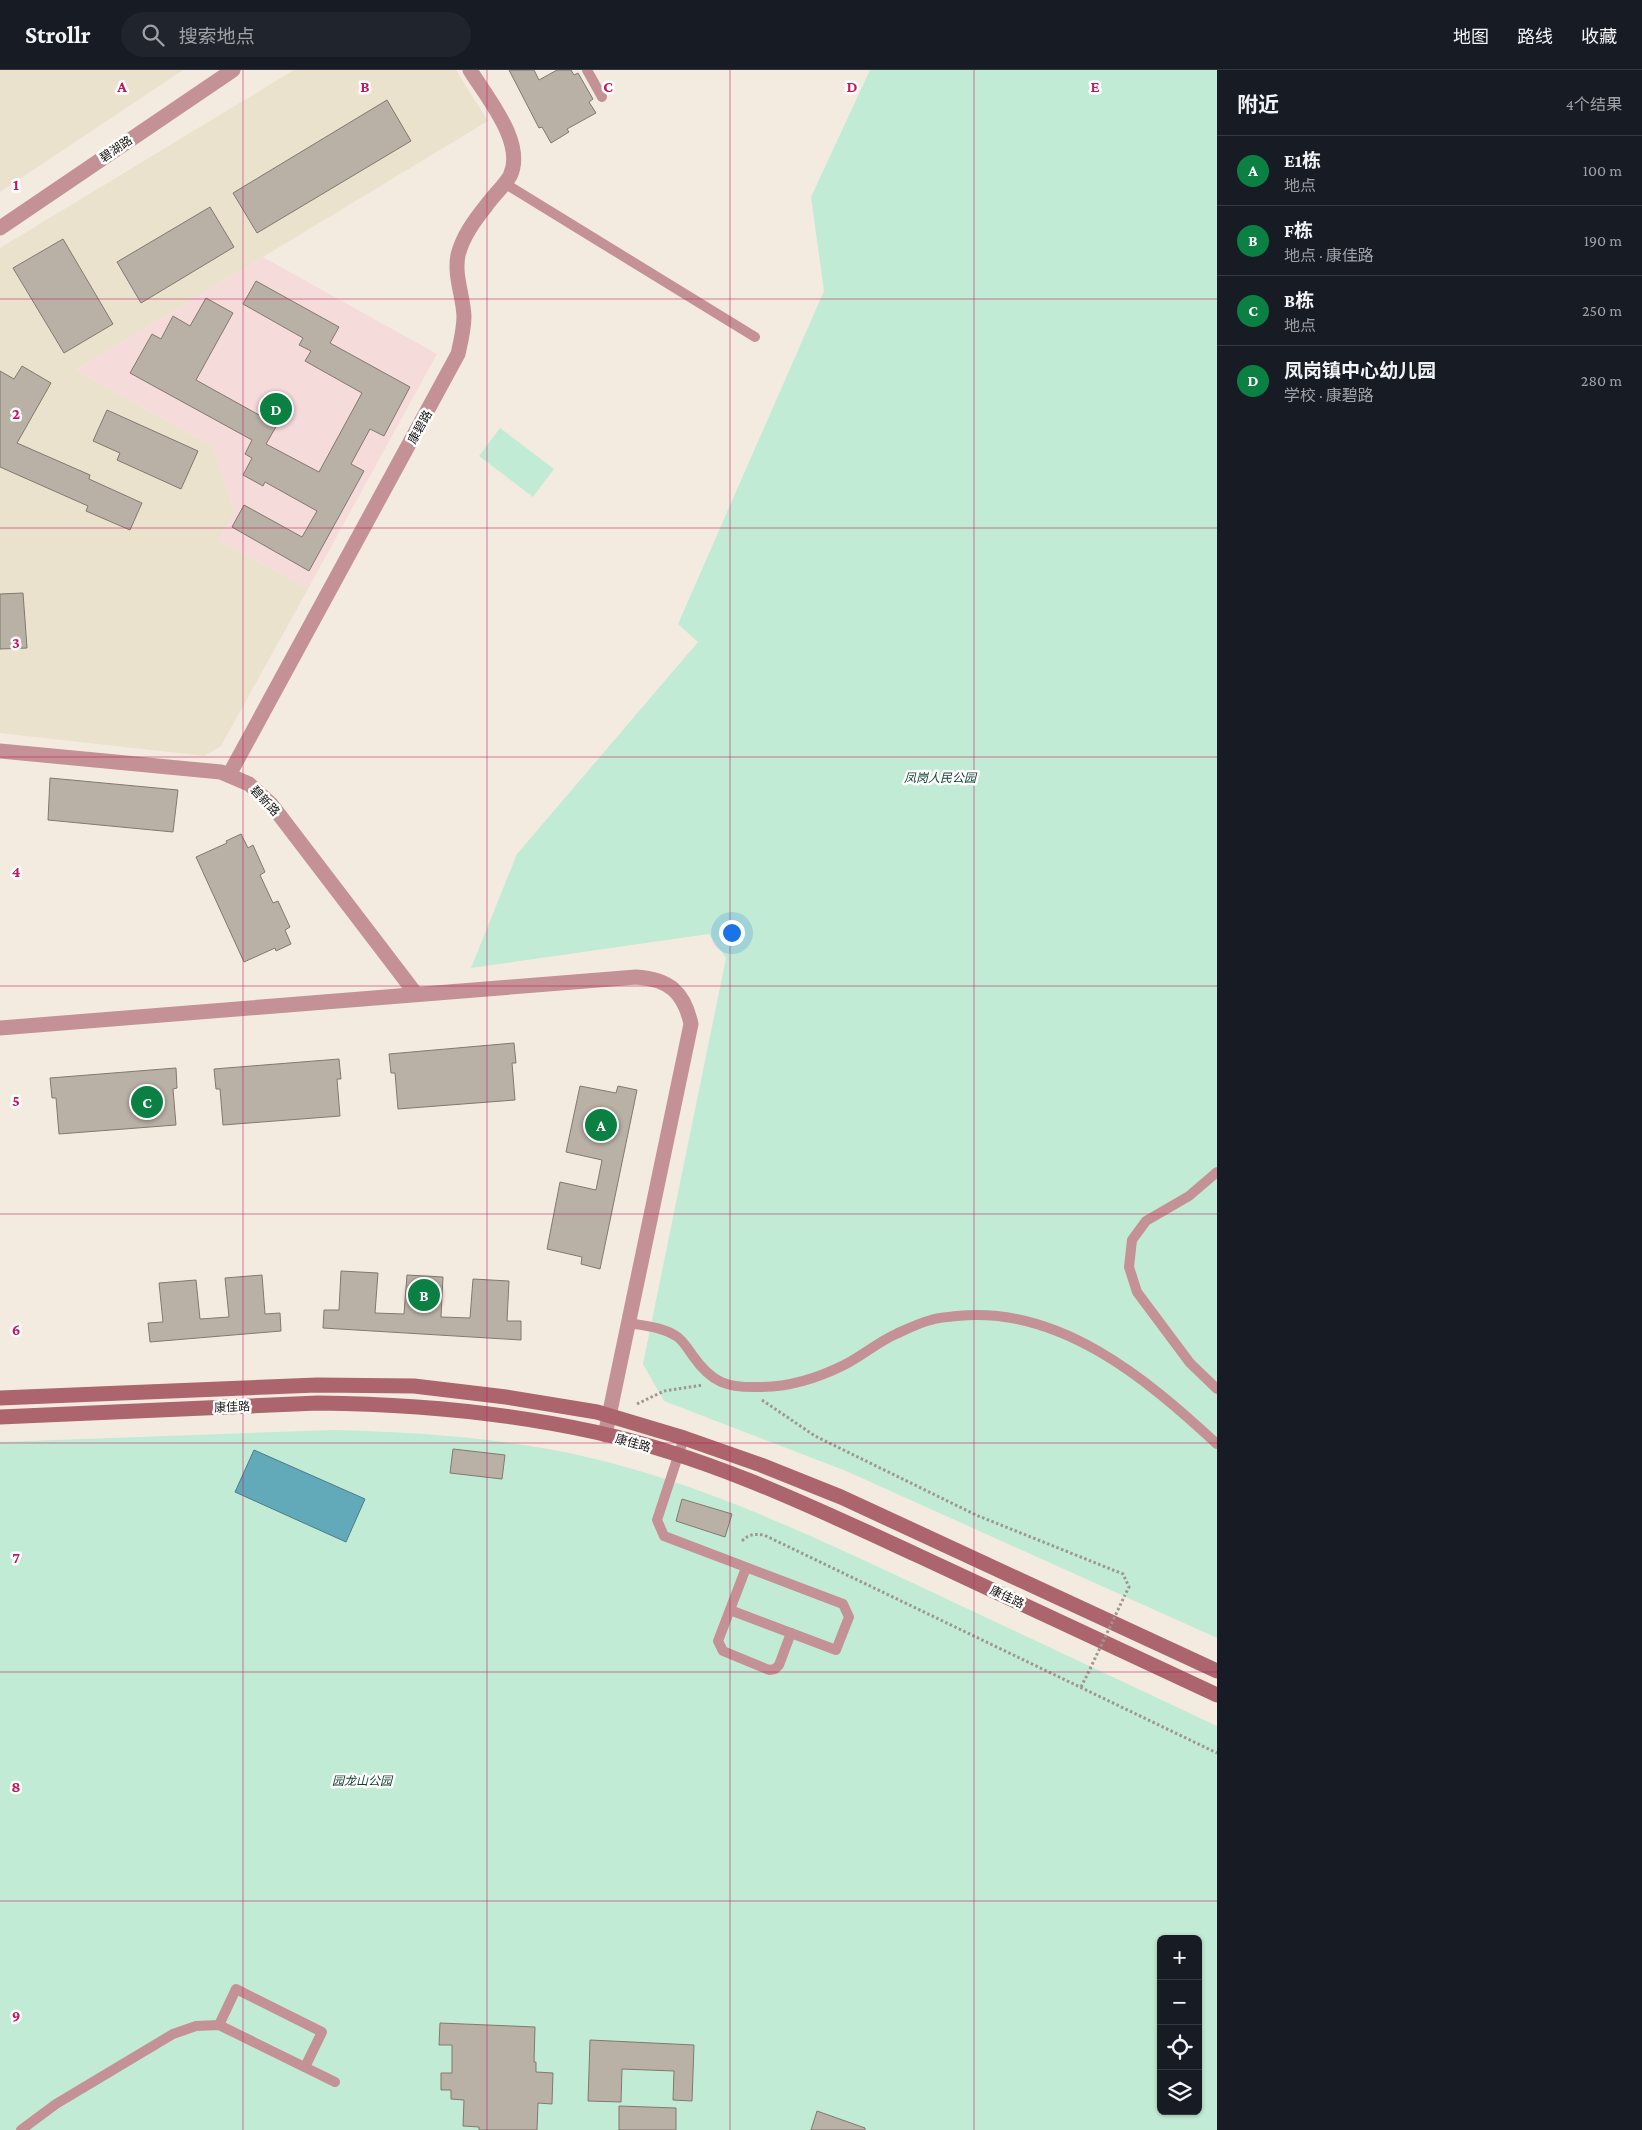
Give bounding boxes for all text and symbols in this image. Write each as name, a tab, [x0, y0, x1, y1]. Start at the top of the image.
search box	[121, 12, 471, 57]
text: Strollr	[25, 21, 91, 48]
icon: search	[139, 21, 167, 49]
text: 搜索地点	[179, 26, 255, 47]
text: 地图	[1453, 27, 1489, 47]
text: 路线	[1517, 27, 1553, 47]
text: 收藏	[1581, 27, 1617, 47]
text: A	[116, 78, 127, 95]
text: B	[360, 78, 370, 95]
text: C	[603, 78, 613, 95]
text: D	[846, 78, 858, 95]
text: E	[1090, 78, 1100, 95]
text: 附近	[1237, 93, 1279, 117]
text: 4个结果	[1566, 96, 1622, 113]
street label: 碧湖路	[97, 133, 135, 165]
text: E1栋	[1284, 150, 1321, 171]
text: A	[1248, 162, 1258, 179]
text: 100 m	[1583, 162, 1622, 179]
text: 1	[13, 176, 19, 193]
text: 地点	[1284, 177, 1316, 194]
text: F栋	[1284, 220, 1313, 241]
text: B	[1248, 232, 1258, 249]
text: 190 m	[1584, 232, 1622, 249]
text: 地点 · 康佳路	[1284, 247, 1374, 264]
text: B栋	[1284, 290, 1314, 311]
text: C	[1248, 302, 1258, 319]
text: 250 m	[1582, 302, 1622, 319]
text: 地点	[1284, 317, 1316, 334]
text: 凤岗镇中心幼儿园	[1284, 360, 1436, 381]
text: D	[1247, 372, 1259, 389]
text: 280 m	[1581, 372, 1622, 389]
text: 学校 · 康碧路	[1284, 387, 1374, 404]
pin: D	[260, 390, 292, 428]
text: 2	[12, 405, 20, 422]
street label: 康碧路	[405, 408, 435, 446]
text: 3	[12, 634, 20, 651]
park label: 凤岗人民公园	[904, 771, 978, 785]
street label: 碧新路	[248, 783, 282, 819]
text: 4	[12, 863, 21, 880]
your location	[719, 920, 745, 946]
pin: C	[131, 1083, 163, 1121]
text: 5	[12, 1092, 20, 1109]
pin: A	[585, 1106, 617, 1144]
pin: B	[408, 1276, 440, 1314]
text: 6	[12, 1321, 20, 1338]
street label: 康佳路	[214, 1399, 250, 1415]
street label: 康佳路	[614, 1431, 652, 1455]
text: 7	[12, 1549, 20, 1566]
street label: 康佳路	[988, 1583, 1026, 1611]
park label: 园龙山公园	[332, 1774, 394, 1788]
text: 8	[11, 1778, 21, 1795]
map controls	[1157, 1935, 1202, 2115]
button: +	[1157, 1935, 1202, 1980]
button: −	[1157, 1980, 1202, 2025]
text: 9	[12, 2007, 20, 2024]
button: locate	[1157, 2025, 1202, 2070]
button: layers	[1157, 2070, 1202, 2115]

